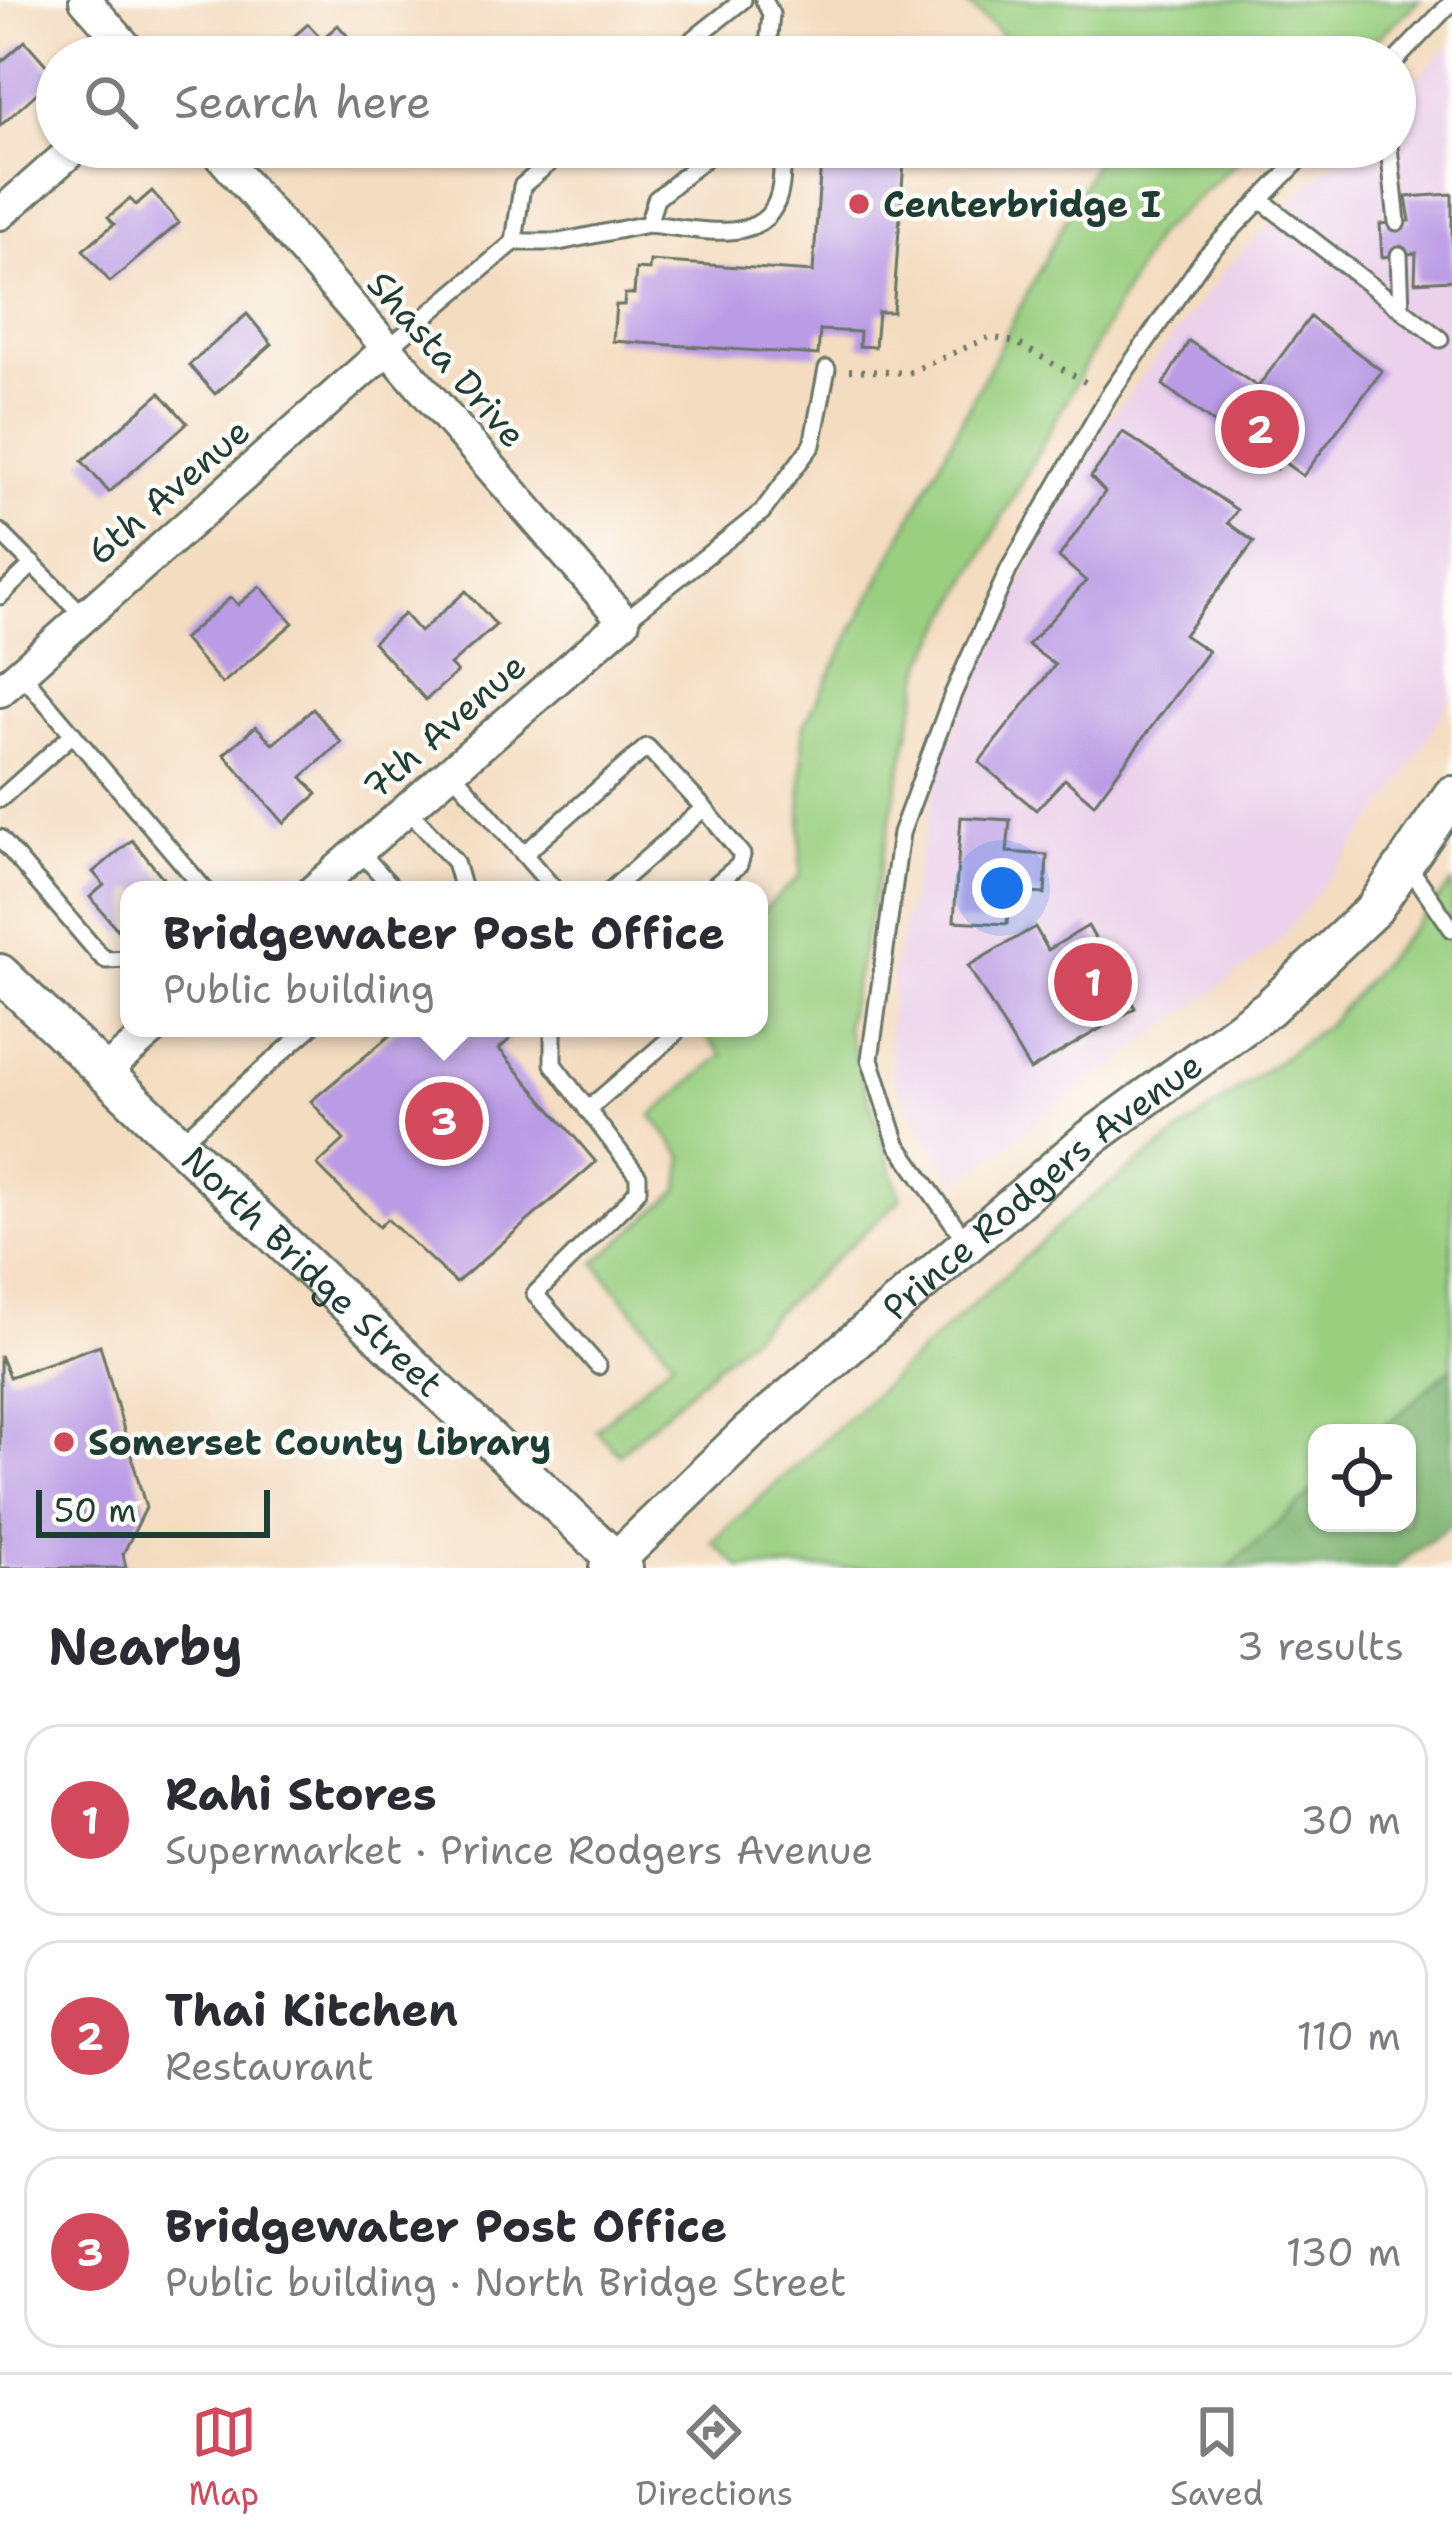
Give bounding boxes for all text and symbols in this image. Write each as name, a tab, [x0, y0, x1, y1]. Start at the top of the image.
search box	[36, 36, 1416, 168]
icon: search	[78, 69, 144, 135]
text: Search here	[174, 72, 431, 132]
place label: Centerbridge I	[883, 180, 1161, 229]
marker: Centerbridge I	[846, 191, 872, 217]
street label: Shasta Drive	[356, 261, 537, 458]
pin: 2	[1221, 384, 1299, 474]
street label: 6th Avenue	[76, 407, 260, 576]
street label: 7th Avenue	[352, 642, 536, 811]
your location	[972, 858, 1032, 918]
popup	[120, 881, 768, 1037]
text: Bridgewater Post Office	[163, 903, 725, 963]
pin: 1	[1054, 937, 1132, 1027]
text: Public building	[163, 963, 435, 1015]
street label: Prince Rodgers Avenue	[872, 1041, 1212, 1332]
pin: 3	[405, 1076, 483, 1166]
street label: North Bridge Street	[171, 1135, 454, 1408]
place label: Somerset County Library	[88, 1418, 551, 1467]
map controls	[1308, 1424, 1416, 1532]
button: locate	[1308, 1424, 1416, 1532]
marker: Somerset County Library	[51, 1429, 77, 1455]
scale bar	[36, 1484, 270, 1537]
text: 50 m	[54, 1488, 137, 1533]
text: Nearby	[48, 1612, 243, 1680]
text: 3 results	[1237, 1620, 1404, 1672]
text: Rahi Stores	[165, 1764, 437, 1824]
text: 1	[81, 1794, 99, 1846]
text: 30 m	[1300, 1794, 1401, 1846]
text: Supermarket · Prince Rodgers Avenue	[165, 1824, 873, 1876]
text: Thai Kitchen	[165, 1980, 458, 2040]
text: 2	[76, 2010, 104, 2062]
text: 110 m	[1297, 2010, 1401, 2062]
text: Restaurant	[165, 2040, 374, 2092]
text: Bridgewater Post Office	[165, 2196, 727, 2256]
text: 3	[76, 2226, 104, 2278]
text: 130 m	[1286, 2226, 1401, 2278]
text: Public building · North Bridge Street	[165, 2256, 847, 2308]
tab: Map	[188, 2399, 259, 2516]
tab: Directions	[636, 2399, 793, 2516]
tab: Saved	[1170, 2399, 1264, 2516]

